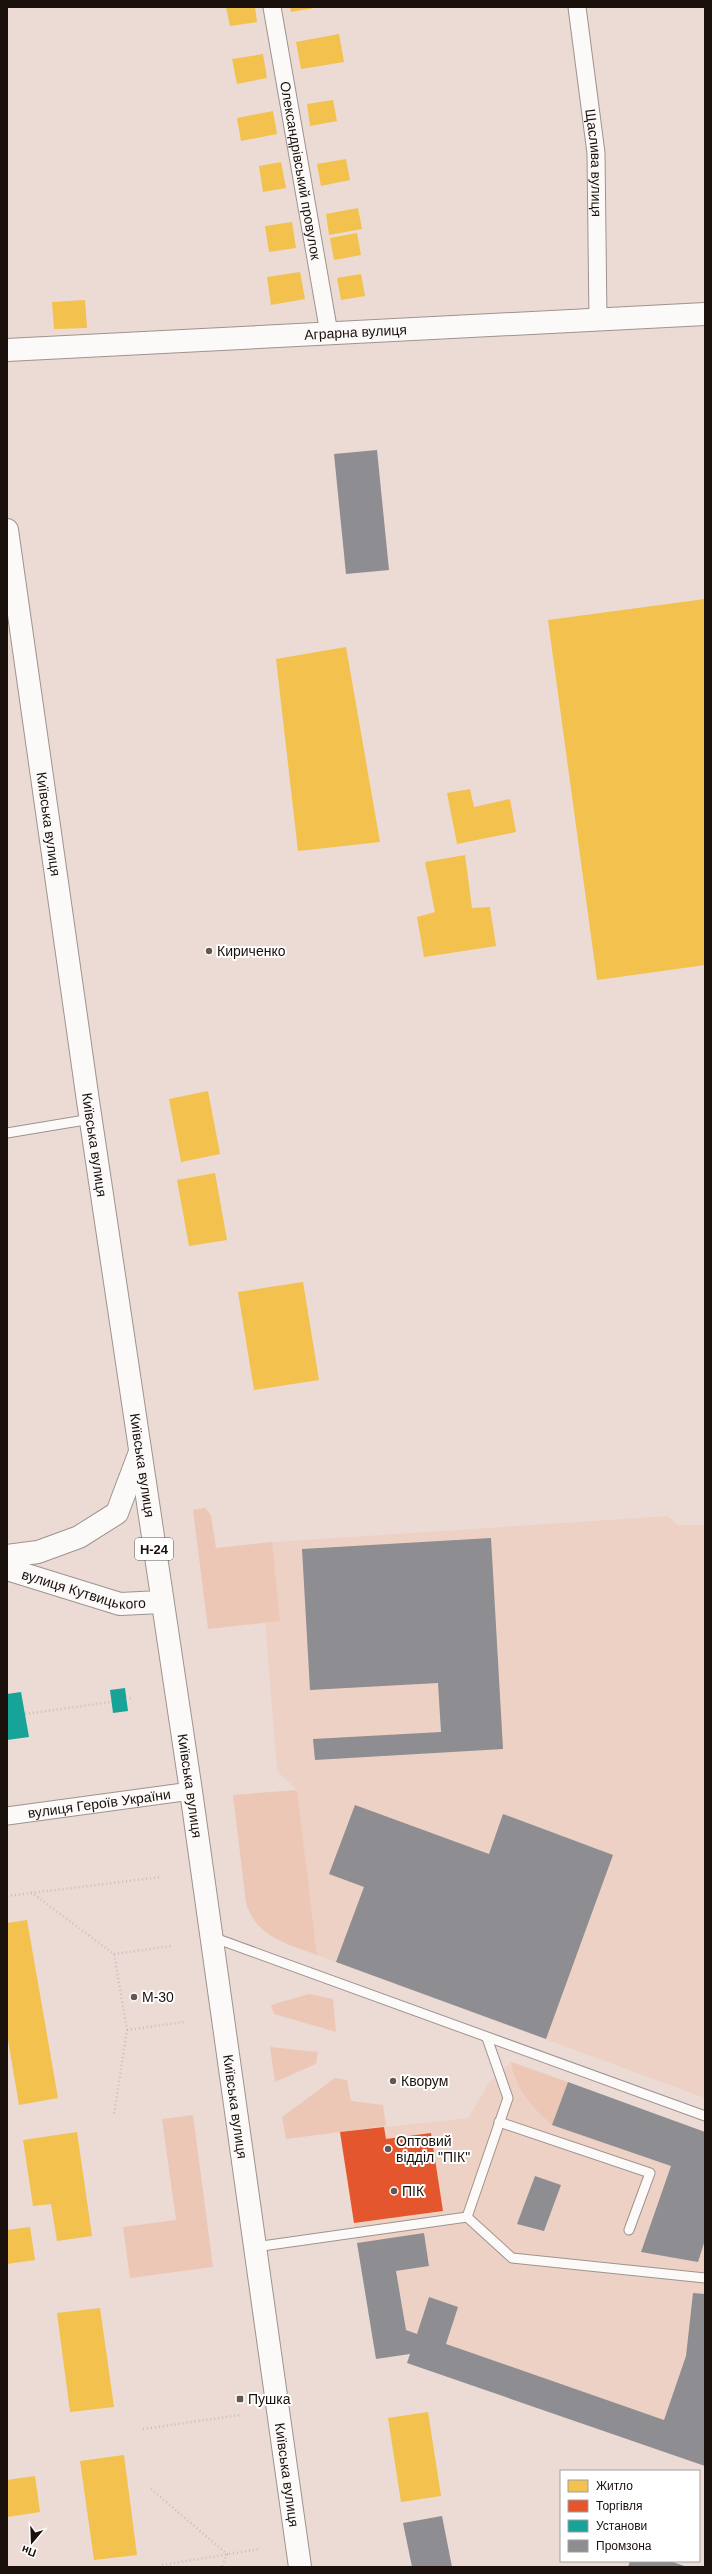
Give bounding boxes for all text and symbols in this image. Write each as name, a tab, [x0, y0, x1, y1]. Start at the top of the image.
street label: Олександрівський провулок	[277, 80, 324, 262]
street label: Щаслива вулиця	[582, 108, 605, 217]
street label: Аграрна вулиця	[304, 321, 407, 343]
street label: Київська вулиця	[33, 771, 64, 877]
place label: Кириченко	[217, 943, 286, 959]
marker: Кириченко	[204, 946, 214, 956]
street label: Київська вулиця	[79, 1092, 110, 1198]
street label: Київська вулиця	[127, 1412, 158, 1518]
road number: Н-24	[135, 1538, 173, 1560]
street label: вулиця Кутвицького	[20, 1566, 146, 1612]
street label: Київська вулиця	[175, 1733, 205, 1839]
street label: вулиця Героїв України	[27, 1786, 172, 1821]
place label: М-30	[142, 1989, 174, 2005]
marker: М-30	[129, 1992, 139, 2002]
street label: Київська вулиця	[220, 2053, 251, 2160]
place label: Кворум	[401, 2073, 448, 2089]
marker: Кворум	[388, 2076, 398, 2086]
place label: Оптовий відділ "ПІК"	[396, 2133, 470, 2165]
marker: Оптовий відділ "ПІК"	[383, 2144, 393, 2154]
place label: ПІК	[402, 2183, 425, 2199]
marker: ПІК	[389, 2186, 399, 2196]
place label: Пушка	[248, 2391, 291, 2407]
marker: Пушка	[235, 2394, 245, 2404]
street label: Київська вулиця	[272, 2422, 302, 2528]
legend	[560, 2470, 700, 2562]
text: Житло	[596, 2479, 633, 2493]
text: Торгівля	[596, 2499, 642, 2513]
text: Установи	[596, 2519, 647, 2533]
north arrow	[12, 2522, 52, 2562]
text: Промзона	[596, 2539, 652, 2553]
text: Пн	[20, 2543, 38, 2559]

